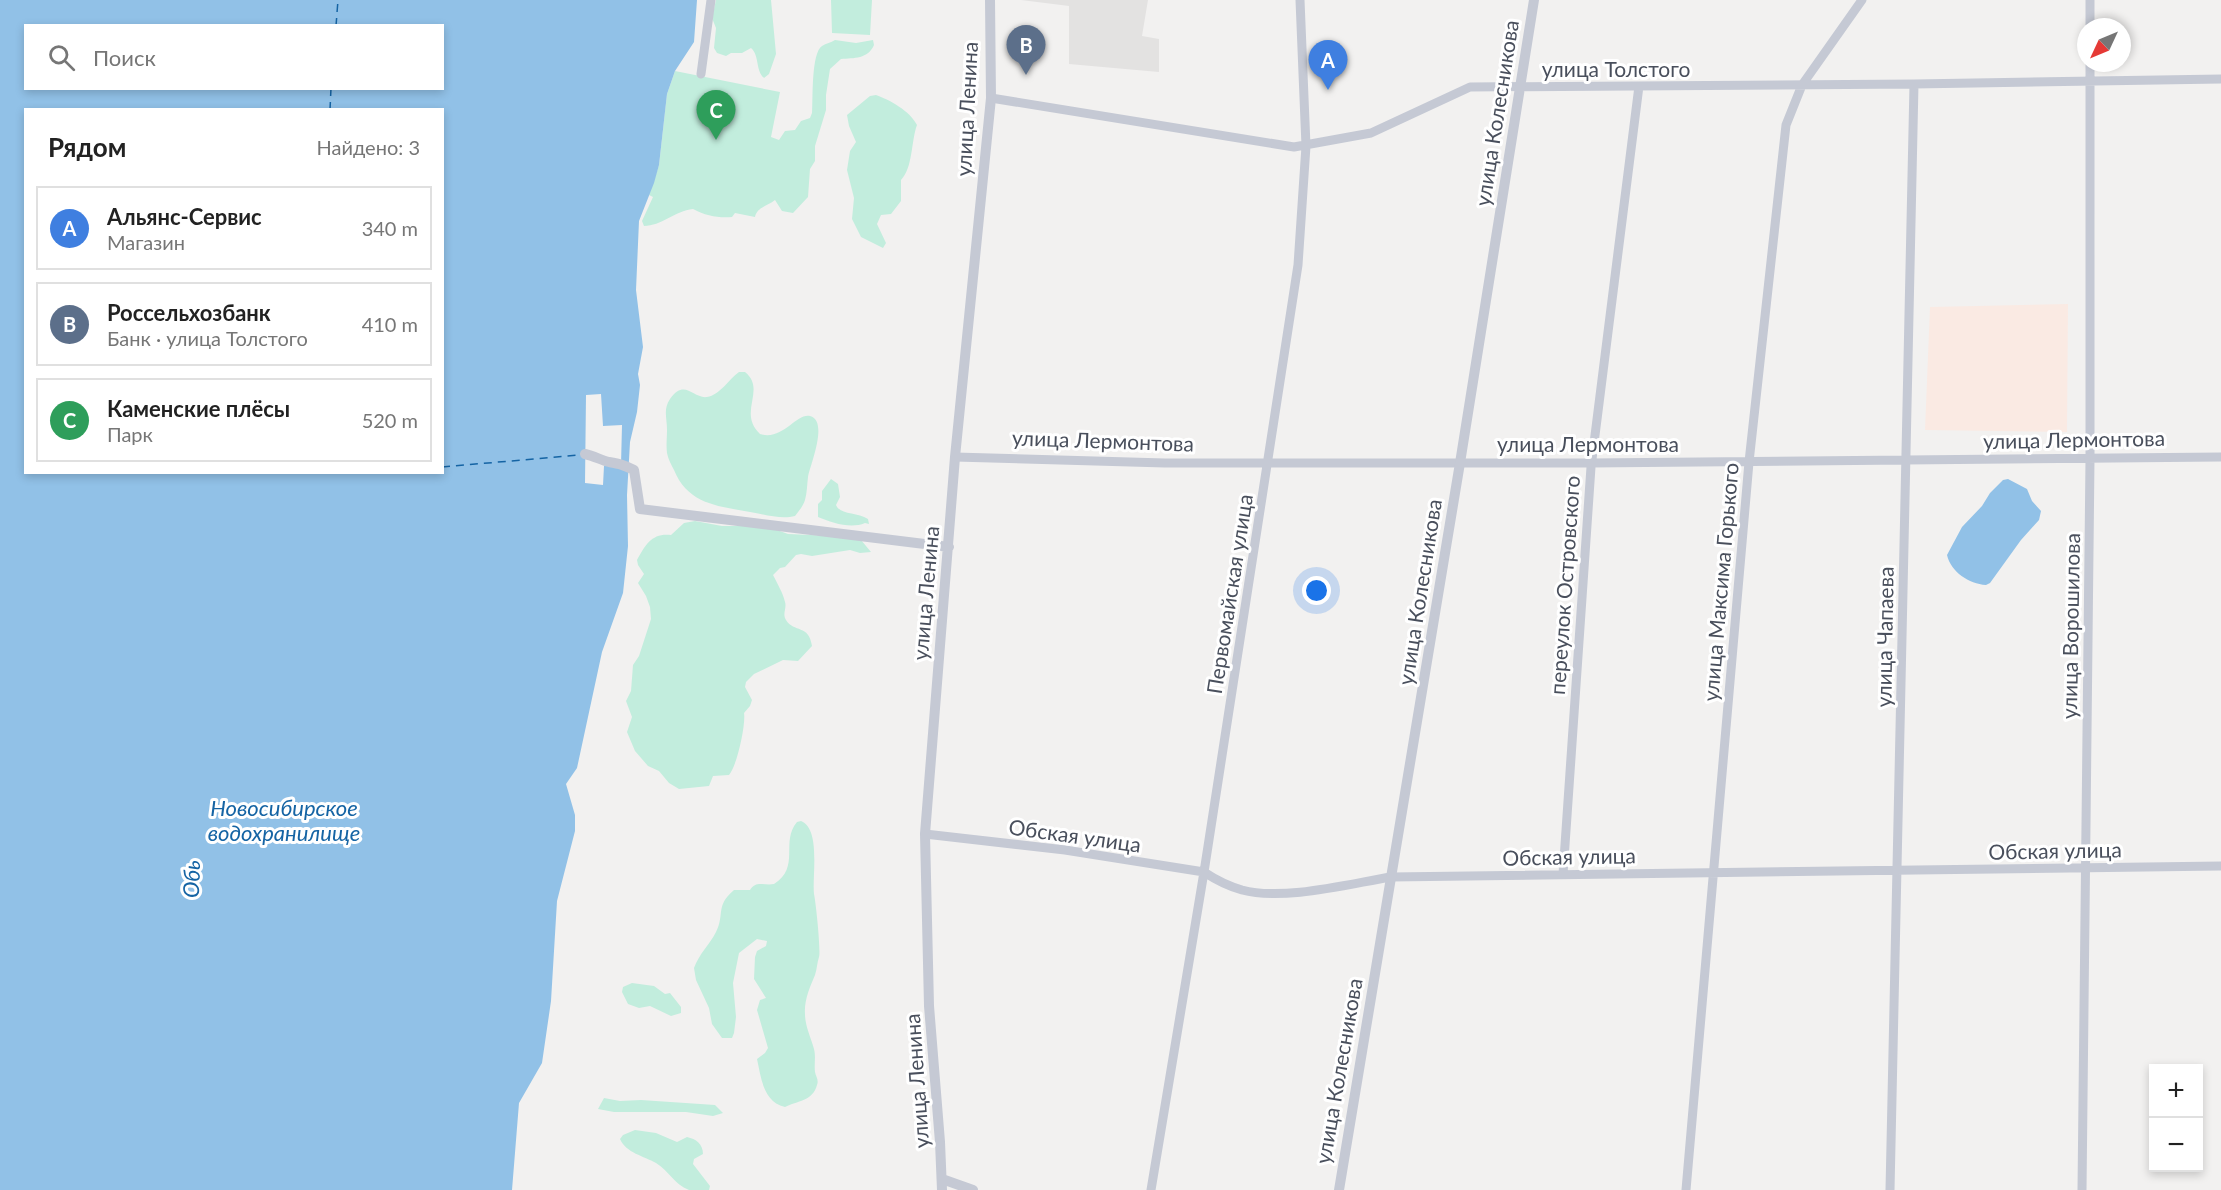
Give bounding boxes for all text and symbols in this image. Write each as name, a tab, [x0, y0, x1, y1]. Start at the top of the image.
street label: улица Колесникова	[1469, 18, 1523, 208]
north arrow	[2077, 18, 2131, 72]
search box	[24, 24, 444, 90]
pin: B	[1006, 26, 1046, 75]
pin: A	[1308, 40, 1348, 90]
icon: search	[45, 41, 78, 74]
street label: улица Ленина	[950, 41, 982, 177]
text: Поиск	[93, 44, 156, 71]
street label: улица Толстого	[1542, 56, 1690, 81]
pin: C	[696, 90, 736, 140]
text: Рядом	[48, 131, 126, 163]
text: Найдено: 3	[317, 135, 420, 159]
text: Альянс-Сервис	[107, 203, 262, 230]
text: A	[63, 216, 76, 240]
text: 340 m	[362, 216, 418, 240]
text: Магазин	[107, 230, 185, 254]
text: Россельхозбанк	[107, 299, 271, 326]
text: B	[63, 312, 76, 336]
text: 410 m	[362, 312, 418, 336]
text: Банк · улица Толстого	[107, 326, 308, 350]
text: Каменские плёсы	[107, 395, 290, 422]
text: C	[63, 408, 76, 432]
text: 520 m	[362, 408, 418, 432]
text: Парк	[107, 422, 153, 446]
street label: улица Лермонтова	[1012, 424, 1194, 456]
street label: улица Лермонтова	[1983, 425, 2165, 453]
street label: улица Лермонтова	[1497, 431, 1679, 456]
street label: улица Максима Горького	[1697, 462, 1743, 702]
street label: переулок Островского	[1544, 474, 1584, 695]
street label: Первомайская улица	[1201, 492, 1257, 696]
street label: улица Колесникова	[1392, 497, 1446, 687]
street label: улица Ленина	[907, 525, 943, 661]
street label: улица Ворошилова	[2056, 533, 2084, 719]
street label: улица Чапаева	[1870, 566, 1898, 708]
your location	[1302, 576, 1331, 605]
water label: Новосибирское водохранилище	[208, 794, 360, 846]
street label: Обская улица	[1007, 813, 1143, 857]
street label: Обская улица	[1988, 836, 2122, 864]
street label: Обская улица	[1502, 842, 1636, 870]
water label: Обь	[177, 859, 205, 899]
street label: улица Колесникова	[1309, 976, 1367, 1166]
street label: улица Ленина	[899, 1013, 933, 1149]
map controls	[2149, 1064, 2203, 1172]
button: +	[2149, 1064, 2203, 1118]
button: −	[2149, 1118, 2203, 1172]

